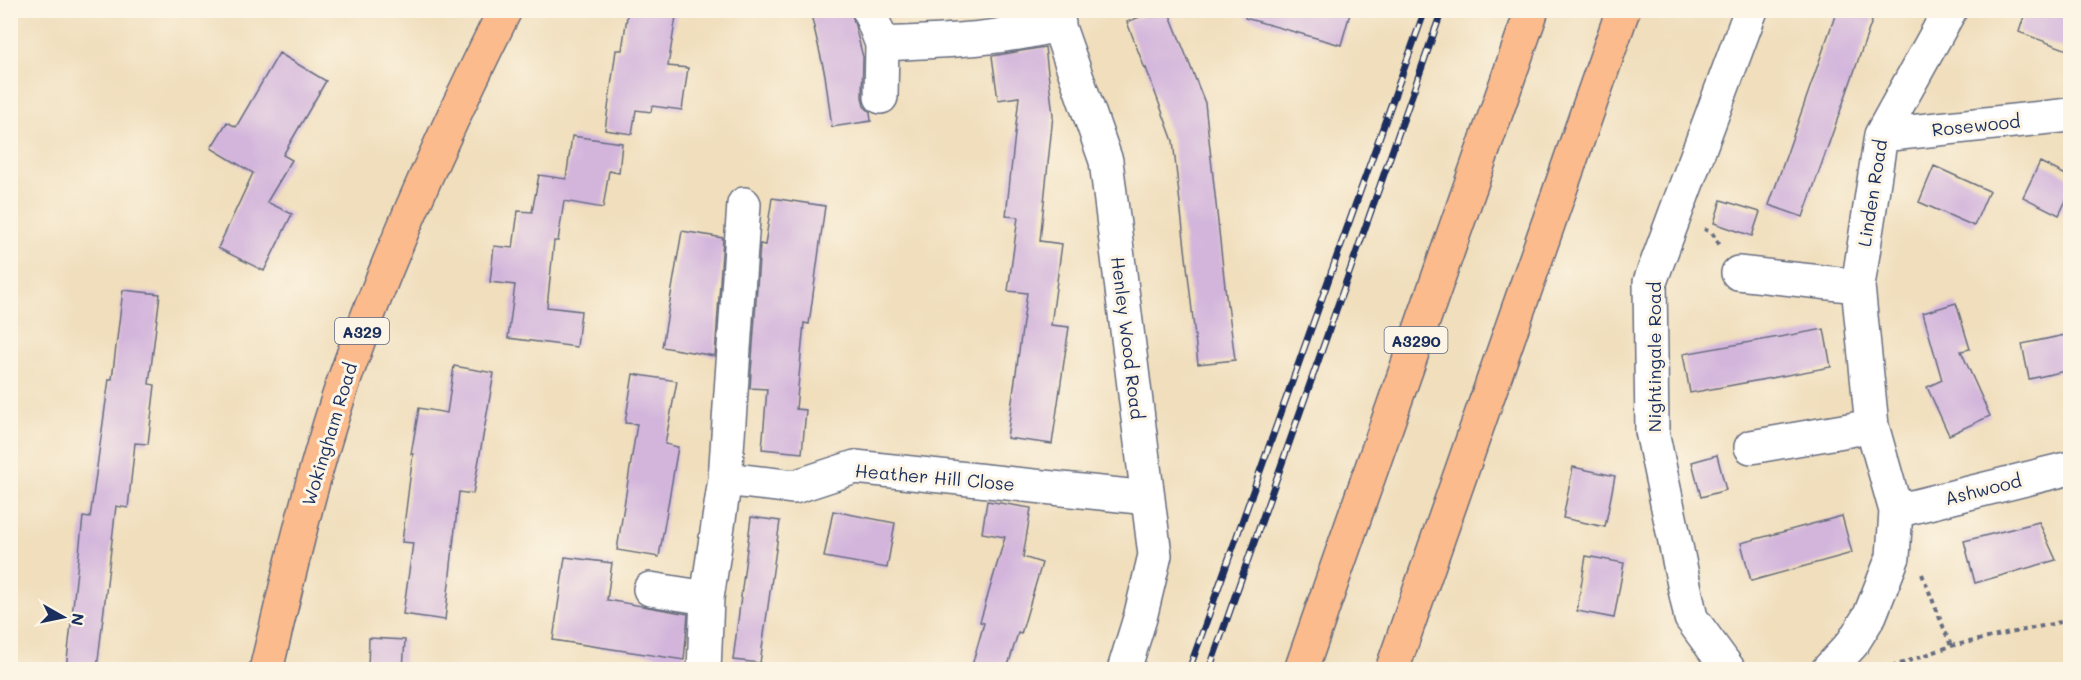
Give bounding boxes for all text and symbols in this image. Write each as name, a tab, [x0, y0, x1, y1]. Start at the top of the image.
street label: Rosewood	[1931, 108, 2021, 142]
street label: Linden Road	[1852, 138, 1892, 248]
street label: Henley Wood Road	[1106, 255, 1150, 421]
street label: Nightingale Road	[1642, 282, 1666, 432]
road number: A329	[335, 318, 389, 344]
road number: A3290	[1384, 327, 1448, 353]
street label: Wokingham Road	[296, 360, 362, 508]
street label: Heather Hill Close	[854, 458, 1016, 496]
street label: Ashwood	[1942, 468, 2024, 510]
north arrow	[33, 587, 93, 647]
text: N	[67, 612, 90, 627]

